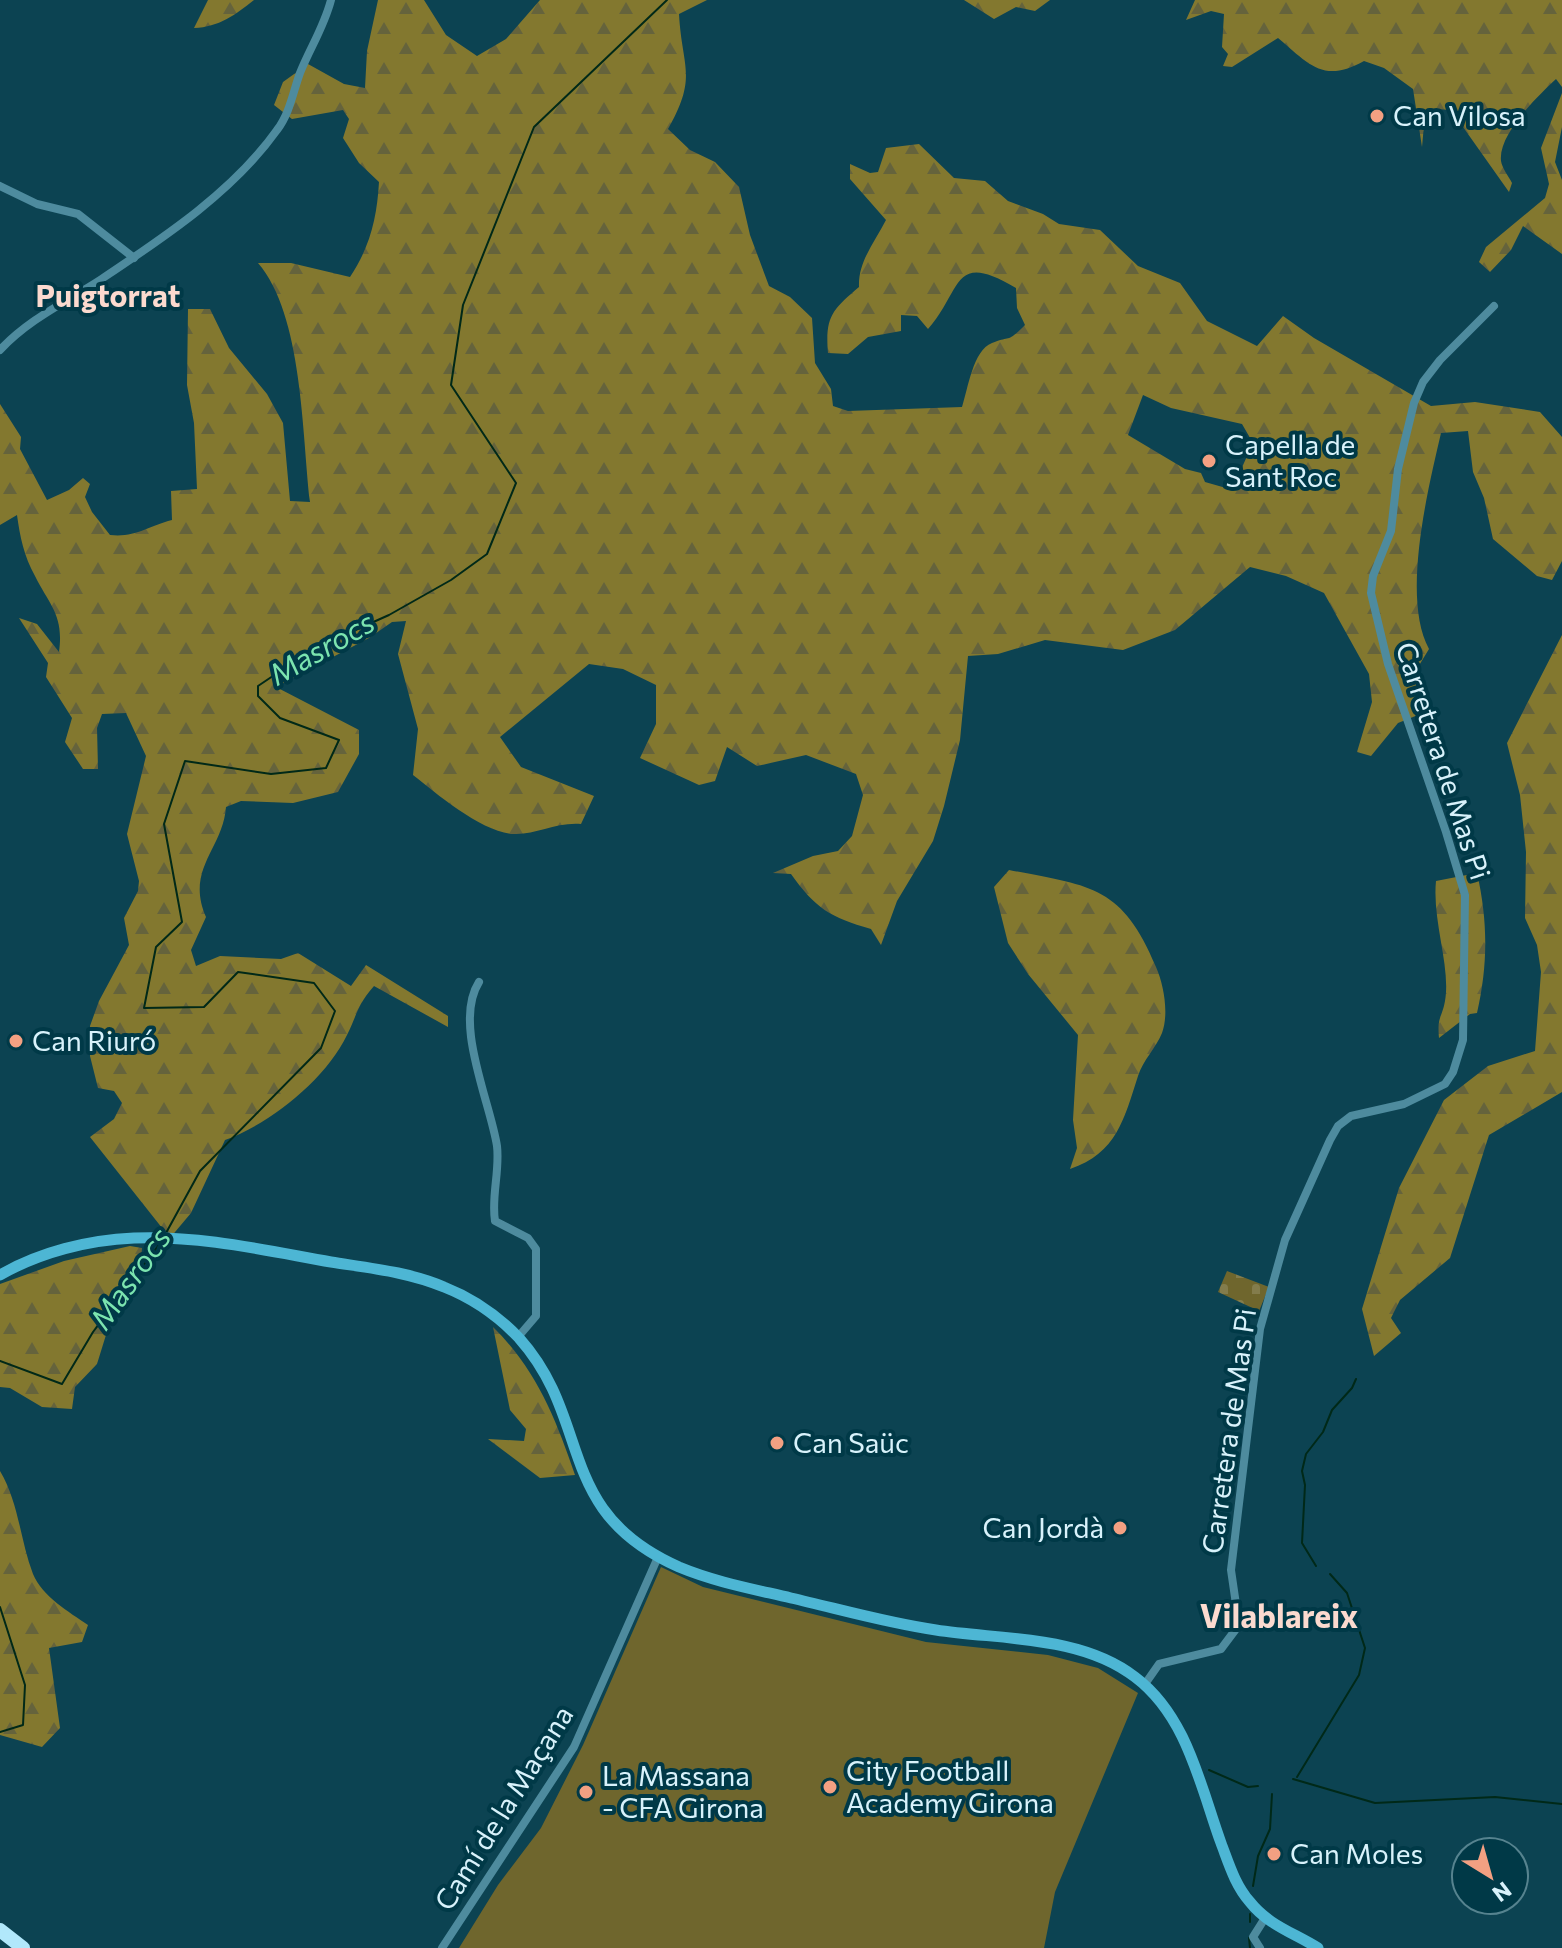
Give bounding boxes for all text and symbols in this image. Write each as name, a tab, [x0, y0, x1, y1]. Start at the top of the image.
place label: Can Vilosa	[1393, 98, 1526, 132]
marker: Can Vilosa	[1368, 107, 1386, 125]
district label: Puigtorrat	[36, 276, 180, 313]
place label: Capella de Sant Roc	[1225, 427, 1355, 493]
marker: Capella de Sant Roc	[1200, 452, 1218, 470]
water label: Masrocs	[261, 602, 380, 692]
street label: Carretera de Mas Pi	[1390, 638, 1498, 884]
place label: Can Riuró	[32, 1023, 156, 1057]
marker: Can Riuró	[7, 1032, 25, 1050]
water label: Masrocs	[81, 1220, 177, 1336]
street label: Carretera de Mas Pi	[1194, 1306, 1262, 1556]
place label: Can Saüc	[793, 1425, 909, 1459]
marker: Can Saüc	[768, 1434, 786, 1452]
place label: Can Jordà	[983, 1510, 1104, 1544]
marker: Can Jordà	[1111, 1519, 1129, 1537]
district label: Vilablareix	[1200, 1595, 1358, 1635]
street label: Camí de la Maçana	[427, 1699, 580, 1916]
place label: City Football Academy Girona	[846, 1753, 1054, 1819]
place label: La Massana - CFA Girona	[602, 1758, 764, 1824]
marker: City Football Academy Girona	[821, 1778, 839, 1796]
marker: La Massana - CFA Girona	[577, 1783, 595, 1801]
place label: Can Moles	[1290, 1836, 1423, 1870]
north arrow	[1450, 1836, 1530, 1916]
marker: Can Moles	[1265, 1845, 1283, 1863]
text: N	[1488, 1877, 1517, 1908]

